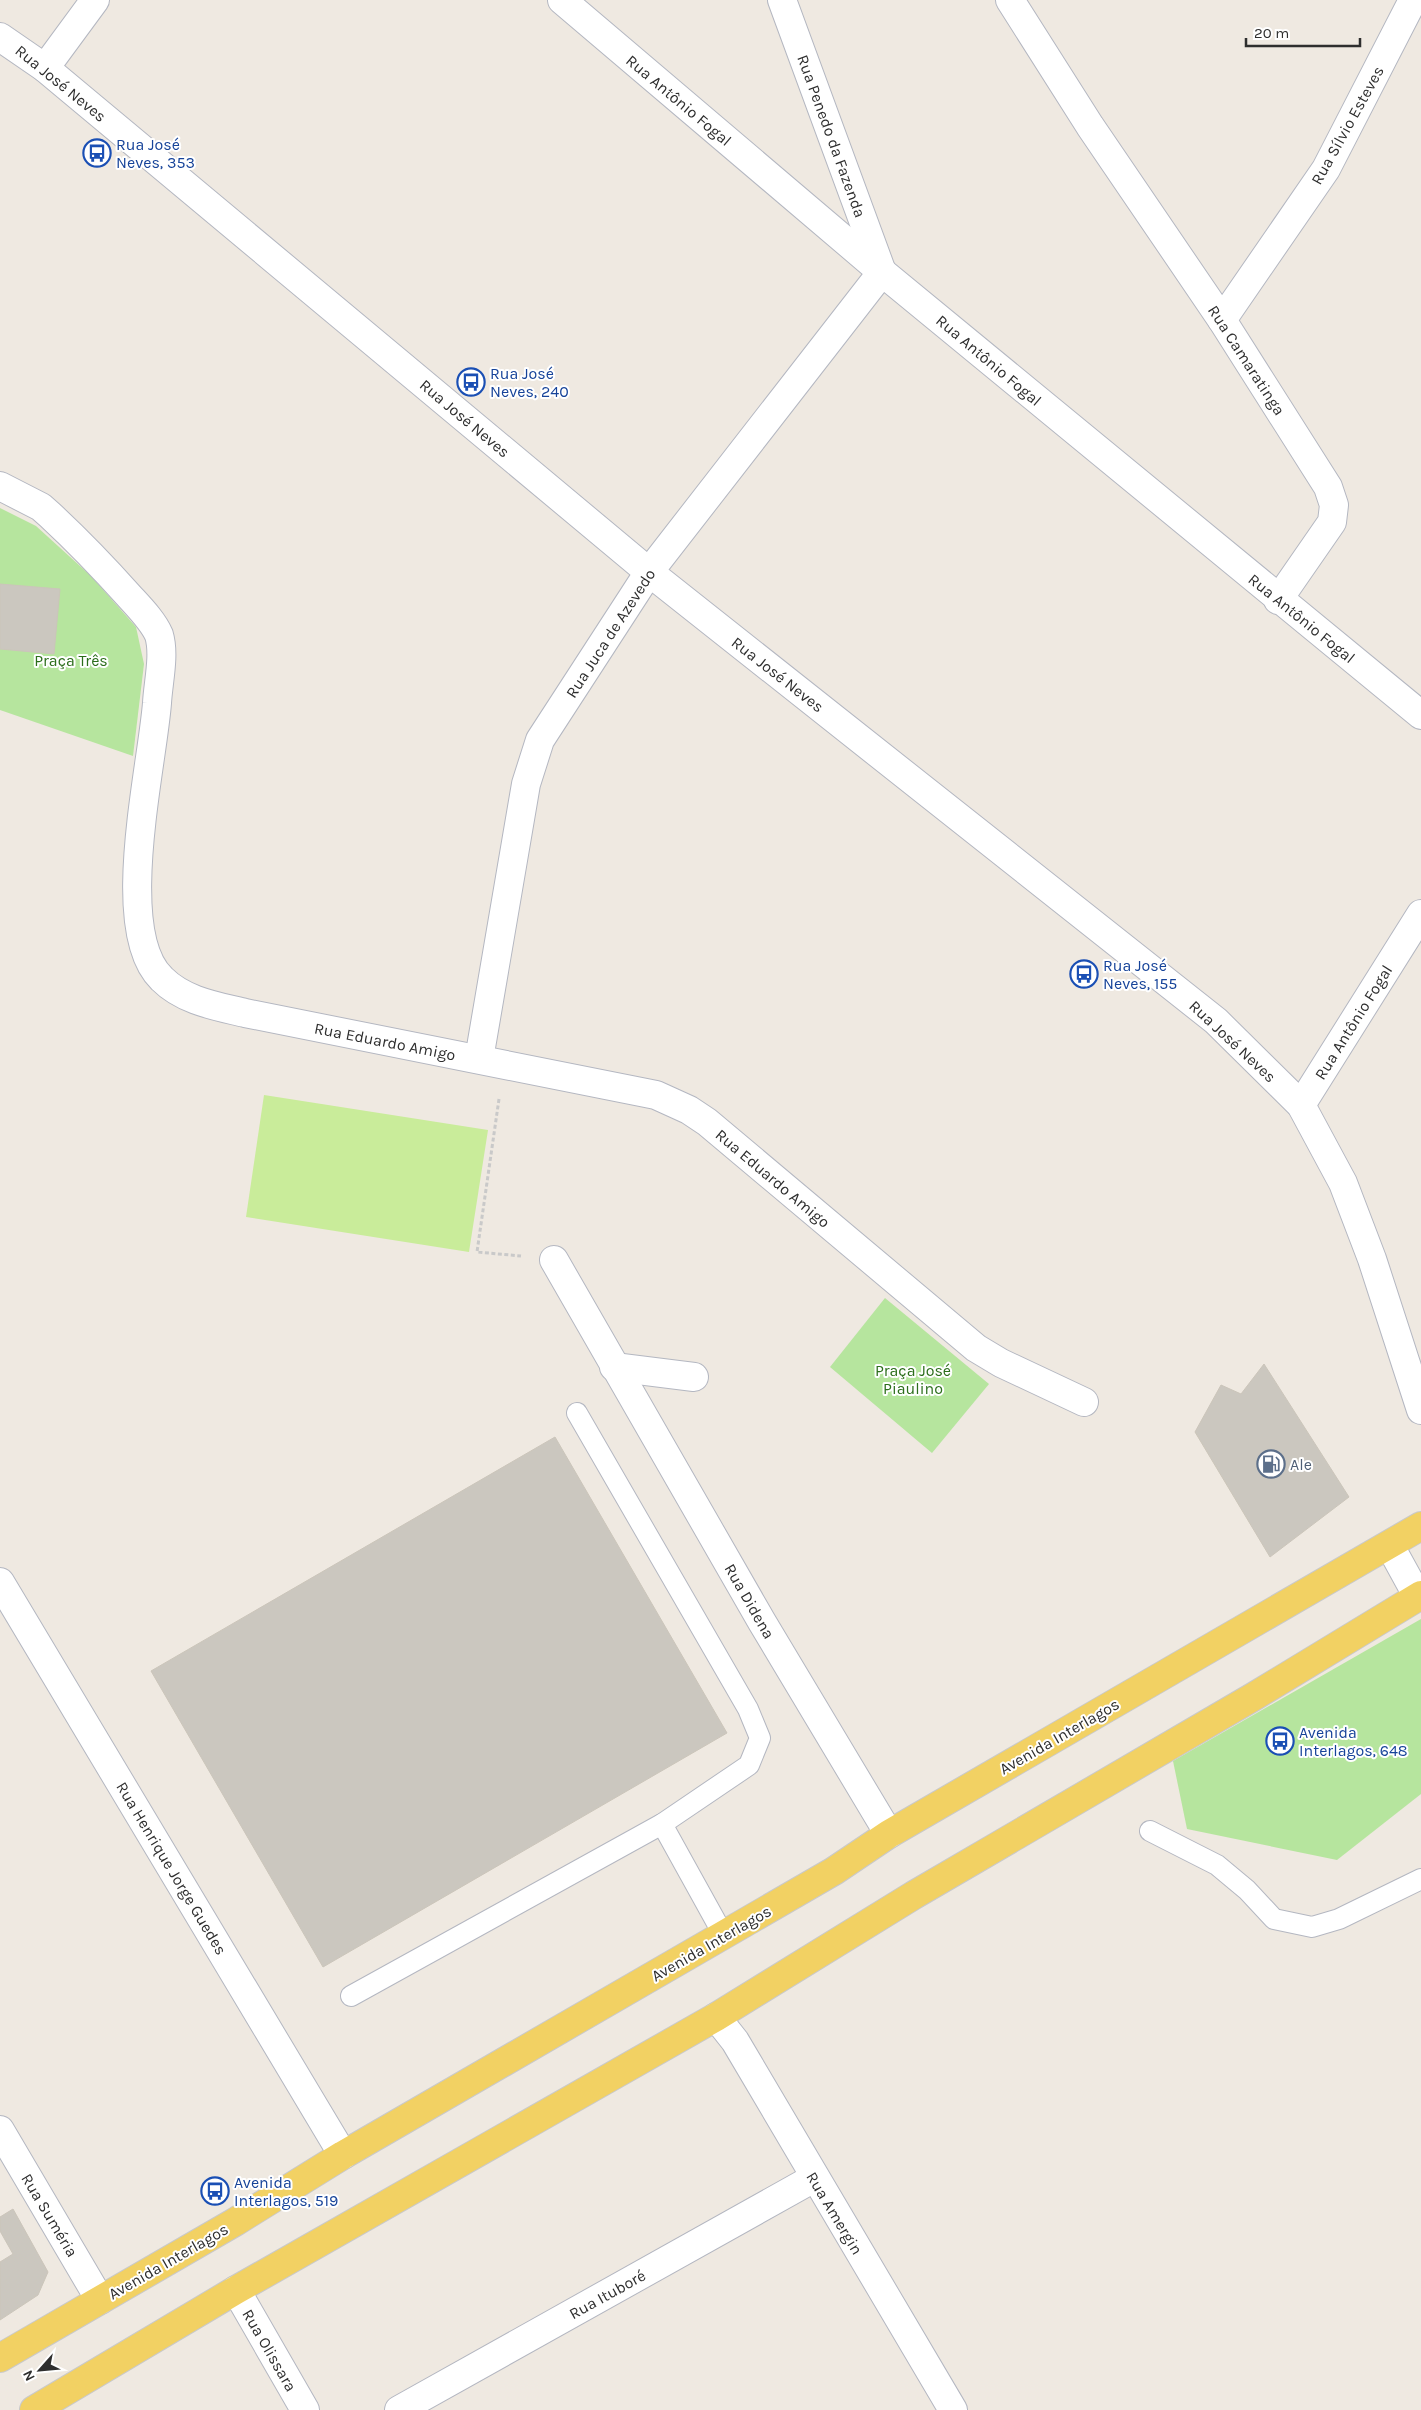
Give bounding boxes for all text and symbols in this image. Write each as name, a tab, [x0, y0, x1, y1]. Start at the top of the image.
scale bar	[1246, 15, 1360, 47]
text: 20 m	[1254, 24, 1289, 42]
street label: Rua José Neves	[11, 41, 110, 126]
street label: Rua Antônio Fogal	[622, 51, 735, 150]
street label: Rua Penedo da Fazenda	[793, 52, 870, 220]
street label: Rua Sílvio Esteves	[1307, 63, 1388, 188]
place label: Rua José Neves, 353	[116, 135, 195, 172]
bus stop icon: Rua José Neves, 353	[82, 138, 112, 168]
street label: Rua Camaratinga	[1204, 302, 1289, 419]
street label: Rua Antônio Fogal	[932, 311, 1045, 410]
place label: Rua José Neves, 240	[490, 364, 569, 401]
bus stop icon: Rua José Neves, 240	[456, 367, 486, 397]
street label: Rua José Neves	[416, 375, 514, 462]
street label: Rua Juca de Azevedo	[562, 565, 659, 701]
street label: Rua Antônio Fogal	[1245, 570, 1359, 667]
street label: Rua José Neves	[728, 633, 827, 716]
park label: Praça Três	[34, 651, 108, 670]
place label: Rua José Neves, 155	[1103, 956, 1177, 993]
bus stop icon: Rua José Neves, 155	[1069, 959, 1099, 989]
street label: Rua Antônio Fogal	[1310, 961, 1396, 1083]
street label: Rua José Neves	[1185, 996, 1280, 1086]
street label: Rua Eduardo Amigo	[313, 1018, 457, 1065]
street label: Rua Eduardo Amigo	[712, 1125, 834, 1232]
park label: Praça José Piaulino	[875, 1361, 951, 1398]
fuel station icon: Ale	[1256, 1449, 1286, 1479]
place label: Ale	[1290, 1455, 1312, 1474]
street label: Rua Didena	[720, 1560, 779, 1642]
street label: Avenida Interlagos	[996, 1694, 1123, 1778]
place label: Avenida Interlagos, 648	[1299, 1723, 1408, 1760]
bus stop icon: Avenida Interlagos, 648	[1265, 1726, 1295, 1756]
street label: Rua Henrique Jorge Guedes	[112, 1778, 231, 1958]
street label: Avenida Interlagos	[648, 1901, 775, 1985]
street label: Rua Amergin	[802, 2168, 867, 2258]
street label: Rua Suméria	[17, 2170, 82, 2260]
place label: Avenida Interlagos, 519	[234, 2173, 338, 2210]
bus stop icon: Avenida Interlagos, 519	[200, 2176, 230, 2206]
street label: Avenida Interlagos	[105, 2219, 232, 2303]
street label: Rua Ituboré	[566, 2266, 649, 2323]
street label: Rua Olissara	[238, 2306, 301, 2395]
north arrow	[15, 2345, 65, 2395]
text: N	[19, 2367, 39, 2384]

